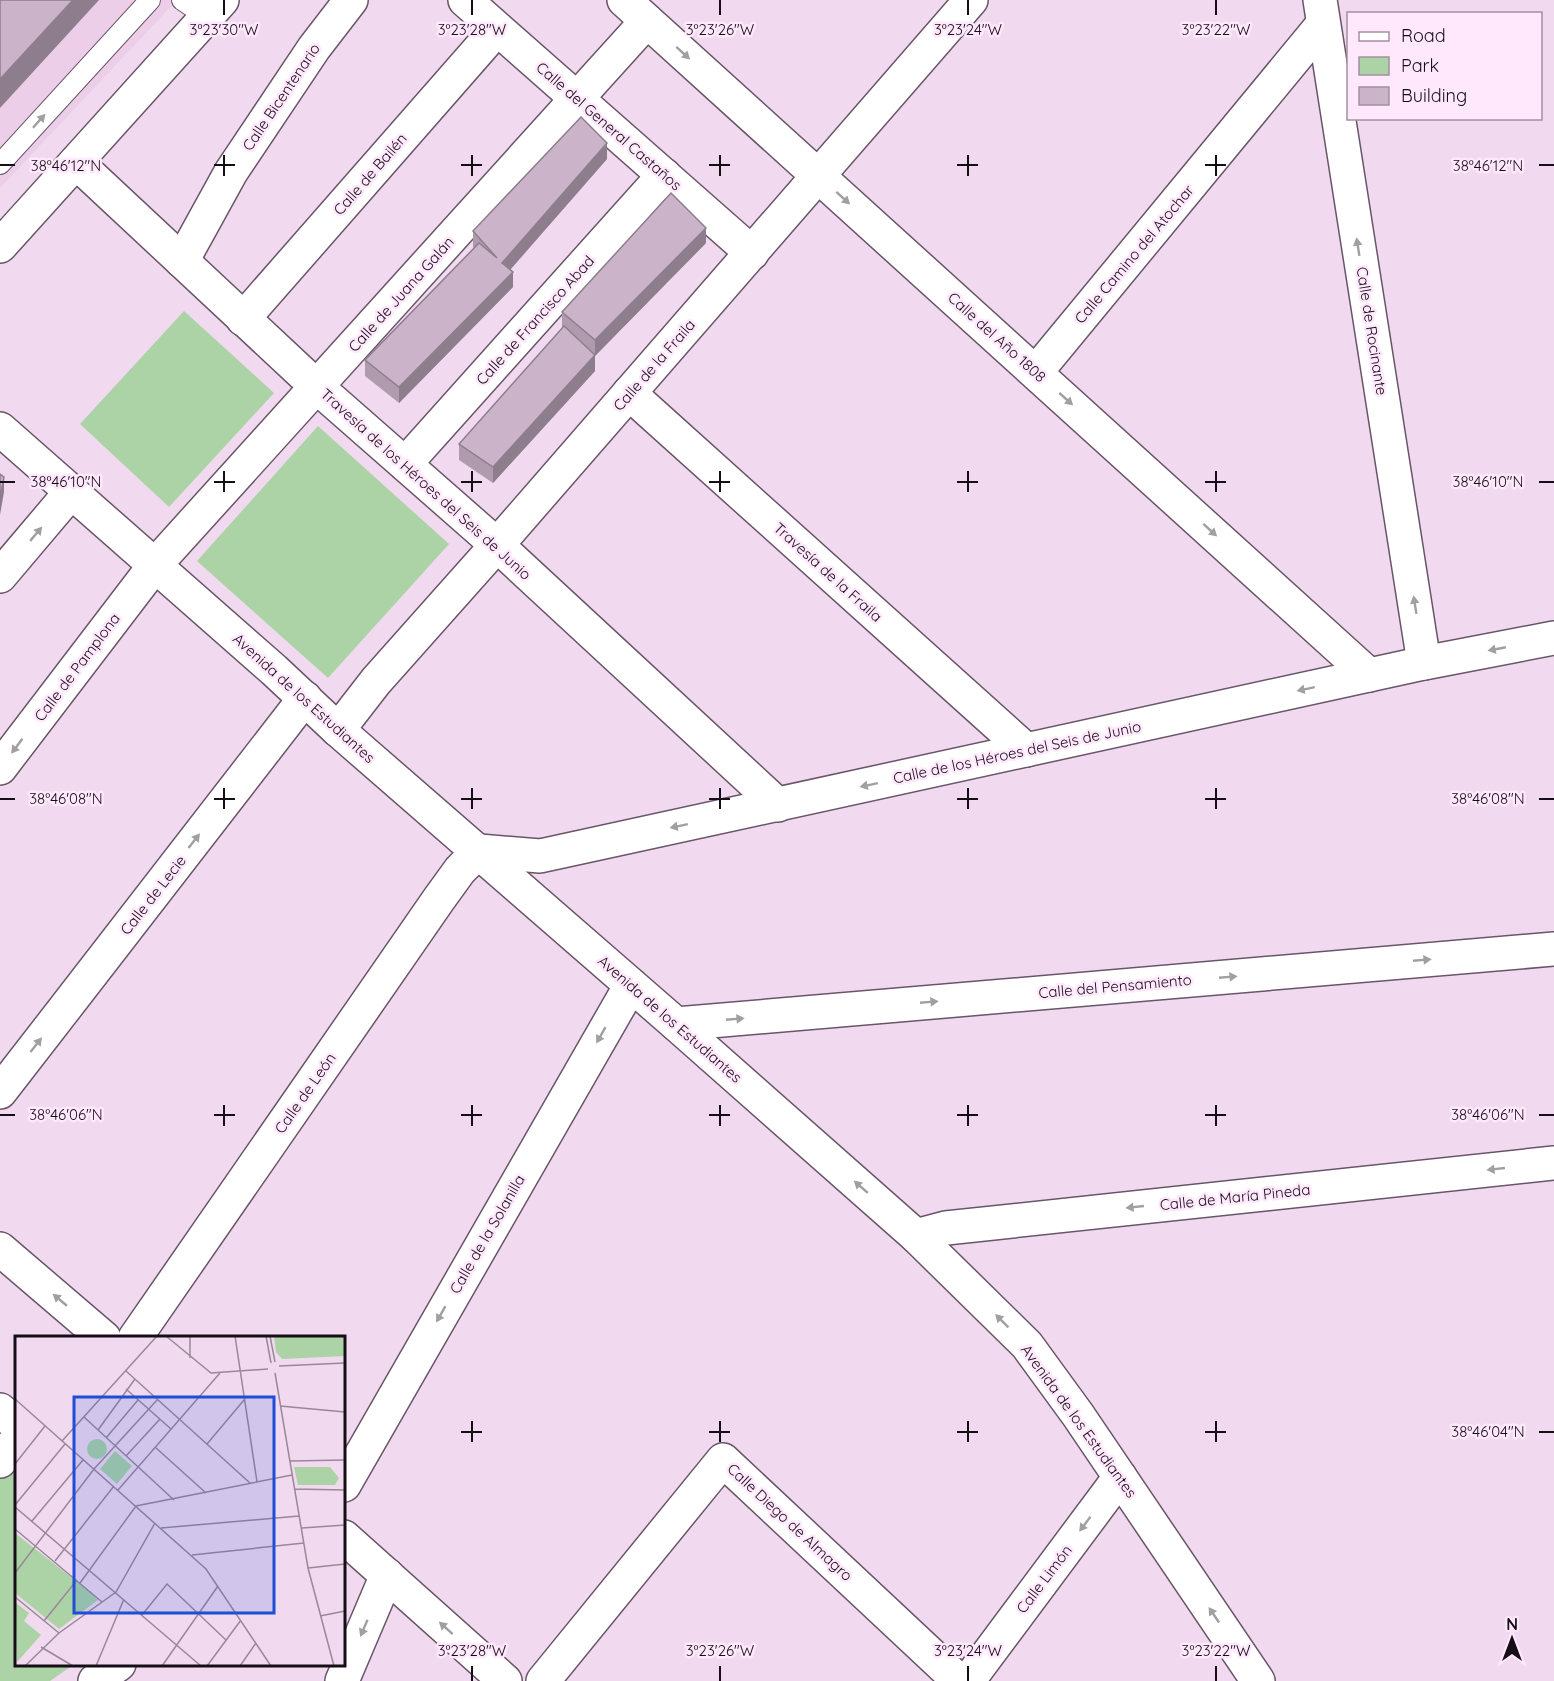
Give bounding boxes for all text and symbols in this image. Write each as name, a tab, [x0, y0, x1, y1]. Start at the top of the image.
legend	[1347, 12, 1542, 120]
text: 3°23'30"W	[190, 20, 259, 39]
text: 3°23'28"W	[438, 20, 507, 39]
text: 3°23'26"W	[686, 20, 755, 39]
text: 3°23'24"W	[934, 20, 1003, 39]
text: 3°23'22"W	[1182, 20, 1251, 39]
text: Road	[1401, 24, 1446, 47]
street label: Calle Bicentenario	[238, 40, 324, 154]
one-way arrow	[675, 46, 690, 59]
text: Park	[1401, 54, 1439, 77]
street label: Calle del General Castaños	[532, 58, 686, 194]
text: Building	[1401, 84, 1467, 107]
one-way arrow	[32, 114, 46, 128]
street label: Calle de Bailén	[329, 129, 411, 219]
text: 38°46'12"N	[31, 156, 101, 175]
text: 38°46'12"N	[1453, 156, 1523, 175]
street label: Calle Camino del Atochar	[1070, 180, 1198, 327]
one-way arrow	[835, 191, 850, 204]
street label: Calle de Juana Galán	[344, 232, 458, 356]
one-way arrow	[1354, 237, 1363, 256]
street label: Calle de Francisco Abad	[472, 251, 598, 389]
street label: Calle de Rocinante	[1352, 265, 1392, 397]
street label: Calle del Año 1808	[944, 288, 1050, 386]
street label: Calle de la Fraila	[609, 315, 699, 415]
street label: Travesía de los Héroes del Seis de Junio	[317, 384, 535, 584]
one-way arrow	[1058, 392, 1073, 406]
text: 38°46'10"N	[31, 472, 101, 491]
text: 38°46'10"N	[1453, 472, 1523, 491]
street label: Travesía de la Fraila	[770, 518, 886, 626]
one-way arrow	[1202, 523, 1217, 536]
one-way arrow	[29, 526, 42, 542]
one-way arrow	[1410, 595, 1419, 614]
street label: Calle de Pamplona	[30, 609, 124, 725]
street label: Avenida de los Estudiantes	[229, 629, 379, 767]
one-way arrow	[1487, 645, 1506, 654]
one-way arrow	[1296, 685, 1315, 694]
street label: Calle de los Héroes del Seis de Junio	[891, 716, 1143, 788]
one-way arrow	[12, 738, 24, 753]
one-way arrow	[860, 780, 878, 790]
text: 38°46'08"N	[29, 789, 103, 808]
text: 38°46'08"N	[1451, 789, 1525, 808]
one-way arrow	[669, 822, 688, 831]
one-way arrow	[187, 834, 199, 849]
street label: Calle de Lecie	[116, 851, 190, 939]
street label: Avenida de los Estudiantes	[594, 951, 746, 1087]
one-way arrow	[1413, 955, 1432, 965]
street label: Calle del Pensamiento	[1038, 970, 1192, 1002]
one-way arrow	[1218, 972, 1237, 982]
one-way arrow	[919, 997, 938, 1007]
one-way arrow	[725, 1014, 744, 1024]
one-way arrow	[595, 1027, 606, 1043]
one-way arrow	[29, 1038, 41, 1053]
street label: Calle de León	[270, 1049, 340, 1137]
text: 38°46'06"N	[29, 1105, 103, 1124]
text: 38°46'06"N	[1451, 1105, 1525, 1124]
one-way arrow	[1486, 1164, 1505, 1174]
street label: Calle de la Solanilla	[445, 1171, 529, 1297]
street label: Calle de María Pineda	[1159, 1180, 1311, 1214]
one-way arrow	[854, 1181, 869, 1194]
one-way arrow	[1125, 1203, 1144, 1212]
one-way arrow	[52, 1293, 68, 1306]
one-way arrow	[436, 1306, 447, 1322]
one-way arrow	[996, 1314, 1010, 1328]
inset map	[15, 1336, 345, 1666]
street label: Avenida de los Estudiantes	[1017, 1341, 1141, 1501]
text: 38°46'04"N	[1451, 1422, 1525, 1441]
street label: Calle Diego de Almagro	[723, 1459, 857, 1585]
one-way arrow	[1080, 1516, 1092, 1531]
street label: Calle Limón	[1012, 1541, 1076, 1617]
one-way arrow	[1209, 1607, 1220, 1623]
north arrow	[1482, 1609, 1542, 1669]
text: N	[1506, 1614, 1518, 1634]
one-way arrow	[359, 1620, 369, 1638]
one-way arrow	[438, 1621, 453, 1635]
text: 3°23'28"W	[438, 1641, 507, 1660]
text: 3°23'26"W	[686, 1641, 755, 1660]
text: 3°23'24"W	[934, 1641, 1003, 1660]
text: 3°23'22"W	[1182, 1641, 1251, 1660]

